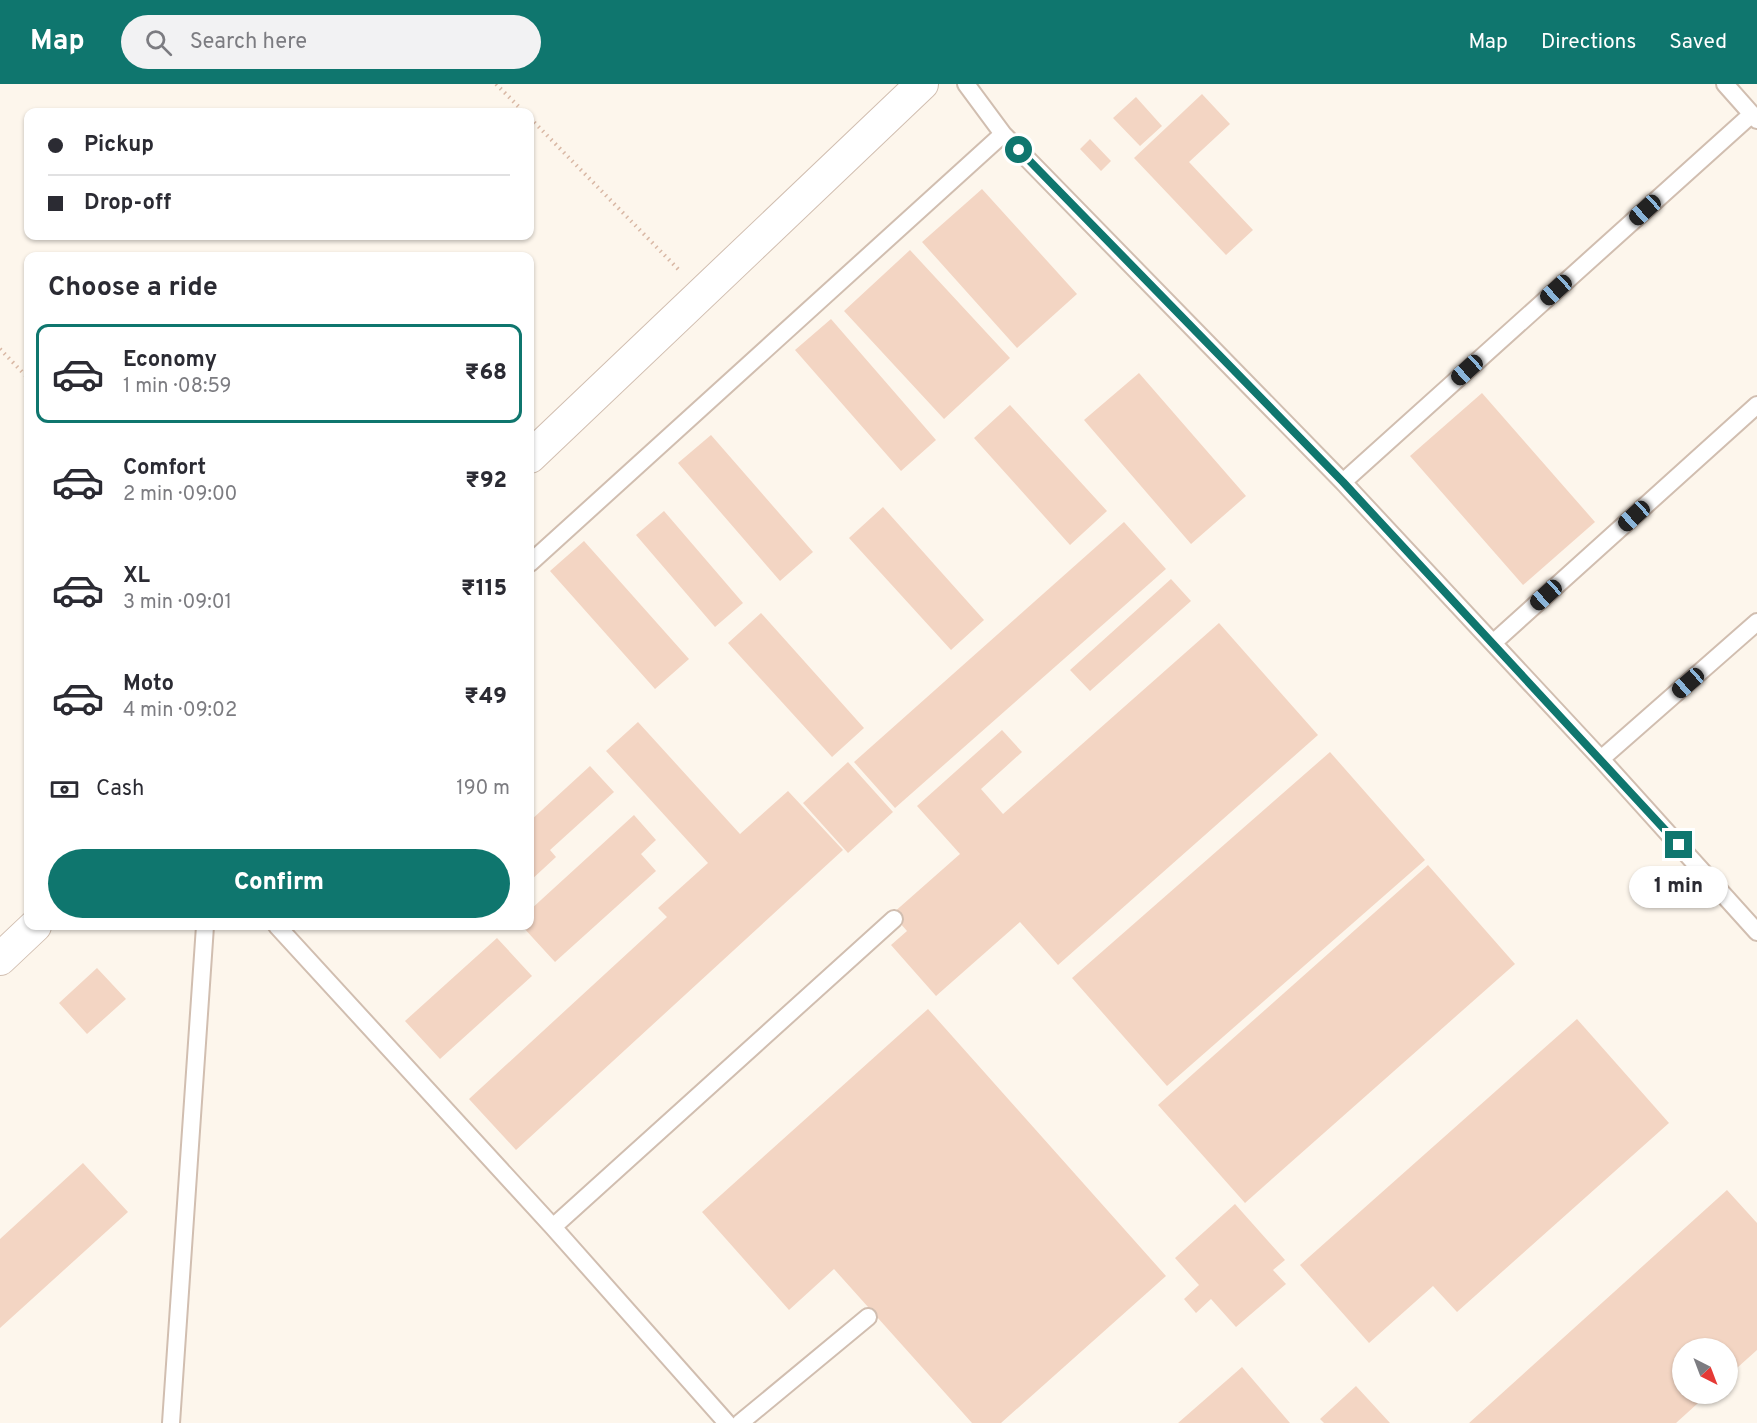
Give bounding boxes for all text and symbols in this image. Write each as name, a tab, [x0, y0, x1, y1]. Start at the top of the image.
search box	[121, 15, 541, 69]
text: Map	[30, 24, 85, 60]
icon: search	[142, 26, 175, 59]
text: Search here	[190, 29, 307, 56]
text: Map	[1468, 29, 1508, 56]
text: Directions	[1541, 29, 1636, 56]
text: Saved	[1669, 29, 1727, 56]
text: Pickup	[84, 132, 154, 159]
route start	[1005, 136, 1032, 163]
text: Drop-off	[84, 190, 171, 217]
car	[1626, 191, 1664, 229]
text: Choose a ride	[48, 271, 218, 305]
car	[1537, 271, 1575, 309]
icon: car	[51, 347, 105, 401]
text: Economy	[123, 347, 217, 374]
car	[1448, 351, 1486, 389]
text: ₹68	[465, 360, 507, 387]
text: 1 min · 08:59	[123, 374, 232, 400]
icon: car	[51, 455, 105, 509]
text: Comfort	[123, 455, 206, 482]
text: ₹92	[465, 468, 507, 495]
text: 2 min · 09:00	[123, 482, 237, 508]
car	[1615, 497, 1653, 535]
icon: car	[51, 563, 105, 617]
text: XL	[123, 563, 150, 590]
text: ₹115	[461, 576, 507, 603]
car	[1527, 576, 1565, 614]
text: 3 min · 09:01	[123, 590, 232, 616]
car	[1669, 664, 1707, 702]
icon: car	[51, 671, 105, 725]
text: Moto	[123, 671, 174, 698]
text: ₹49	[464, 684, 507, 711]
text: 4 min · 09:02	[123, 698, 237, 724]
icon: cash	[48, 773, 81, 806]
text: Cash	[96, 776, 145, 803]
text: 190 m	[456, 776, 510, 802]
route end	[1665, 831, 1692, 858]
button: Confirm	[48, 849, 510, 918]
callout: 1 min	[1630, 866, 1728, 908]
text: 1 min	[1654, 874, 1703, 900]
north arrow	[1672, 1338, 1738, 1404]
map controls	[1672, 1338, 1738, 1404]

